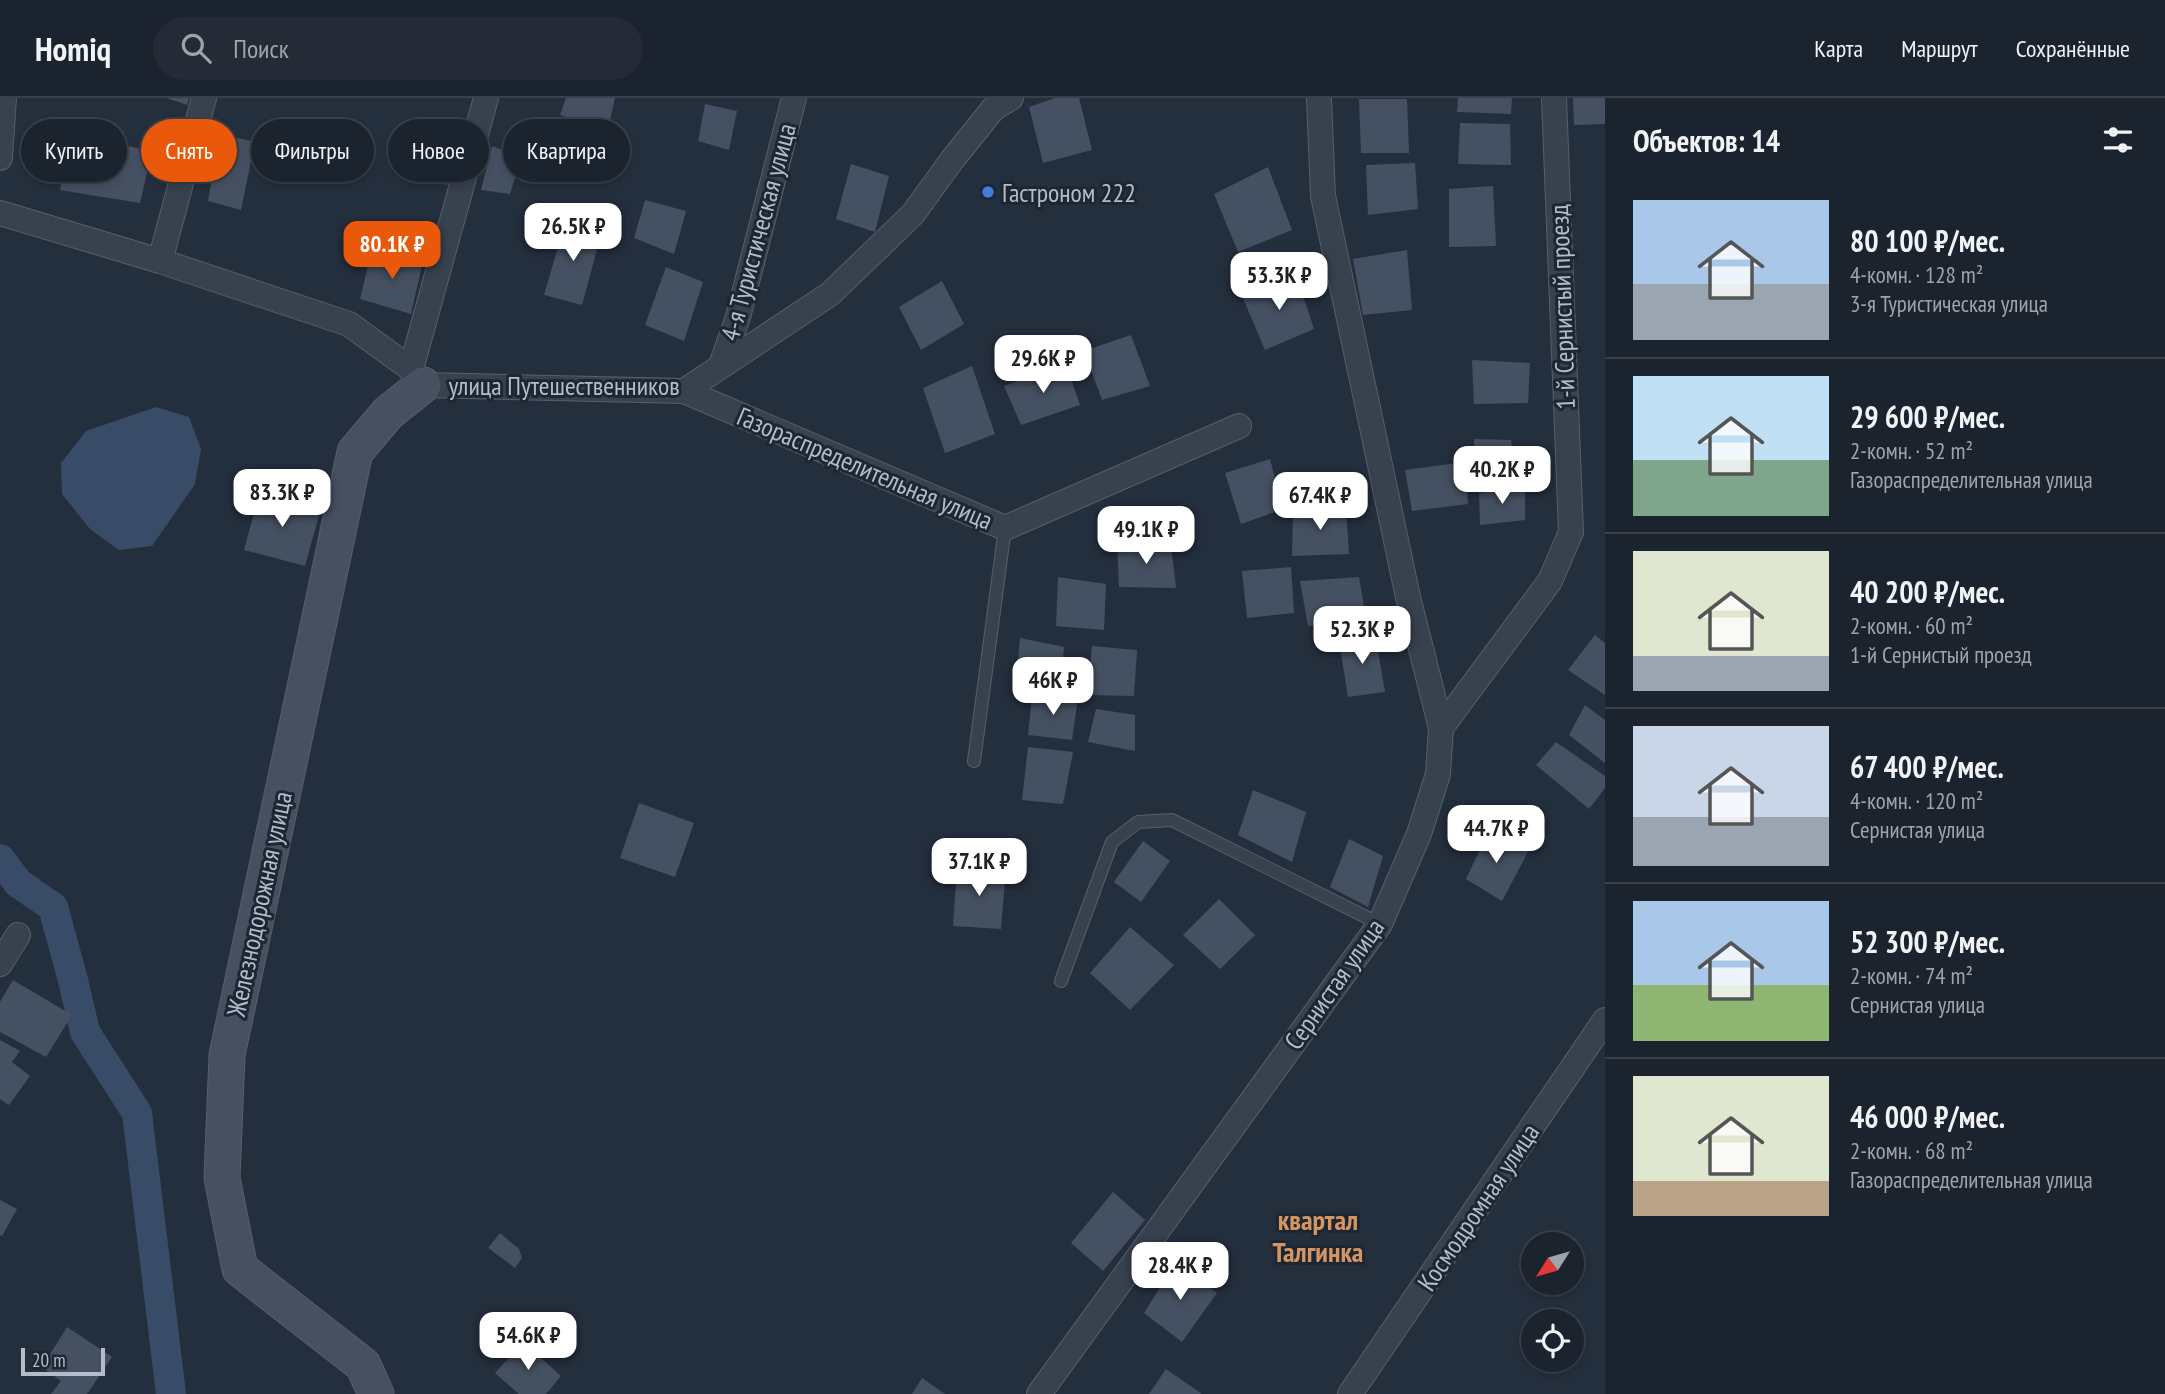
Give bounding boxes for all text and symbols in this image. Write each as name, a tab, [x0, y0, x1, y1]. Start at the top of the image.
search box	[153, 17, 643, 80]
text: Homiq	[35, 27, 111, 70]
icon: search	[177, 29, 215, 67]
text: Поиск	[233, 32, 289, 65]
text: Карта	[1814, 33, 1863, 64]
text: Маршрут	[1901, 33, 1978, 64]
text: Сохранённые	[2016, 33, 2130, 64]
chip: Купить	[21, 119, 127, 182]
chip: Снять	[141, 119, 237, 182]
chip: Фильтры	[251, 119, 374, 182]
chip: Новое	[388, 119, 489, 182]
chip: Квартира	[503, 119, 630, 182]
street label: 4-я Туристическая улица	[713, 120, 803, 344]
text: Объектов: 14	[1633, 121, 1780, 160]
icon: filters	[2099, 121, 2137, 159]
place label: Гастроном 222	[1002, 176, 1136, 209]
marker: Гастроном 222	[980, 184, 996, 200]
pin: 26.5K ₽	[508, 204, 638, 263]
street label: 1-й Сернистый проезд	[1542, 204, 1582, 410]
text: 26.5K ₽	[541, 211, 605, 240]
text: 80 100 ₽/мес.	[1850, 221, 2005, 260]
pin: 80.1K ₽	[327, 222, 457, 281]
icon: home	[1689, 228, 1773, 312]
text: 80.1K ₽	[360, 229, 424, 258]
pin: 53.3K ₽	[1214, 252, 1344, 312]
text: 53.3K ₽	[1247, 260, 1311, 289]
text: 4-комн. · 128 m²	[1850, 260, 1983, 289]
text: 3-я Туристическая улица	[1850, 289, 2048, 318]
pin: 29.6K ₽	[978, 336, 1108, 395]
text: 29.6K ₽	[1011, 343, 1075, 372]
street label: улица Путешественников	[448, 369, 680, 402]
text: 29 600 ₽/мес.	[1850, 397, 2005, 436]
street label: Газораспределительная улица	[732, 399, 998, 537]
icon: home	[1689, 404, 1773, 488]
text: 2-комн. · 52 m²	[1850, 436, 1973, 465]
pin: 40.2K ₽	[1437, 446, 1567, 506]
text: 40.2K ₽	[1470, 454, 1534, 483]
text: Газораспределительная улица	[1850, 465, 2093, 494]
pin: 83.3K ₽	[217, 470, 347, 529]
pin: 67.4K ₽	[1255, 472, 1385, 532]
text: 83.3K ₽	[250, 477, 314, 506]
text: 67.4K ₽	[1289, 480, 1351, 509]
pin: 49.1K ₽	[1081, 506, 1211, 566]
text: 49.1K ₽	[1114, 514, 1178, 543]
text: 40 200 ₽/мес.	[1850, 572, 2005, 611]
icon: home	[1689, 579, 1773, 663]
pin: 52.3K ₽	[1297, 606, 1427, 666]
text: 2-комн. · 60 m²	[1850, 611, 1973, 640]
text: 52.3K ₽	[1330, 614, 1394, 643]
text: 1-й Сернистый проезд	[1850, 640, 2032, 669]
pin: 46K ₽	[1004, 658, 1102, 717]
text: 46K ₽	[1028, 665, 1078, 694]
text: 67 400 ₽/мес.	[1850, 747, 2004, 786]
icon: home	[1689, 754, 1773, 838]
text: 4-комн. · 120 m²	[1850, 786, 1983, 815]
street label: Железнодорожная улица	[219, 789, 299, 1020]
pin: 44.7K ₽	[1431, 806, 1561, 865]
text: 44.7K ₽	[1464, 813, 1528, 842]
text: Сернистая улица	[1850, 815, 1985, 844]
pin: 37.1K ₽	[914, 838, 1044, 898]
text: 37.1K ₽	[948, 846, 1010, 875]
street label: Сернистая улица	[1277, 912, 1391, 1056]
text: 52 300 ₽/мес.	[1850, 922, 2005, 961]
icon: home	[1689, 929, 1773, 1013]
text: 2-комн. · 74 m²	[1850, 961, 1973, 990]
text: Сернистая улица	[1850, 990, 1985, 1019]
text: 46 000 ₽/мес.	[1850, 1097, 2005, 1136]
icon: home	[1689, 1104, 1773, 1188]
street label: Космодромная улица	[1410, 1117, 1546, 1297]
text: 2-комн. · 68 m²	[1850, 1136, 1973, 1165]
text: Газораспределительная улица	[1850, 1165, 2093, 1194]
district label: квартал Талгинка	[1273, 1201, 1363, 1270]
north arrow	[1521, 1232, 1584, 1295]
map controls	[1521, 1232, 1584, 1372]
pin: 28.4K ₽	[1115, 1242, 1245, 1302]
text: 28.4K ₽	[1148, 1250, 1212, 1279]
button: locate	[1521, 1309, 1584, 1372]
pin: 54.6K ₽	[463, 1312, 593, 1372]
text: 54.6K ₽	[496, 1320, 560, 1349]
scale bar	[21, 1345, 105, 1377]
text: 20 m	[32, 1348, 66, 1372]

